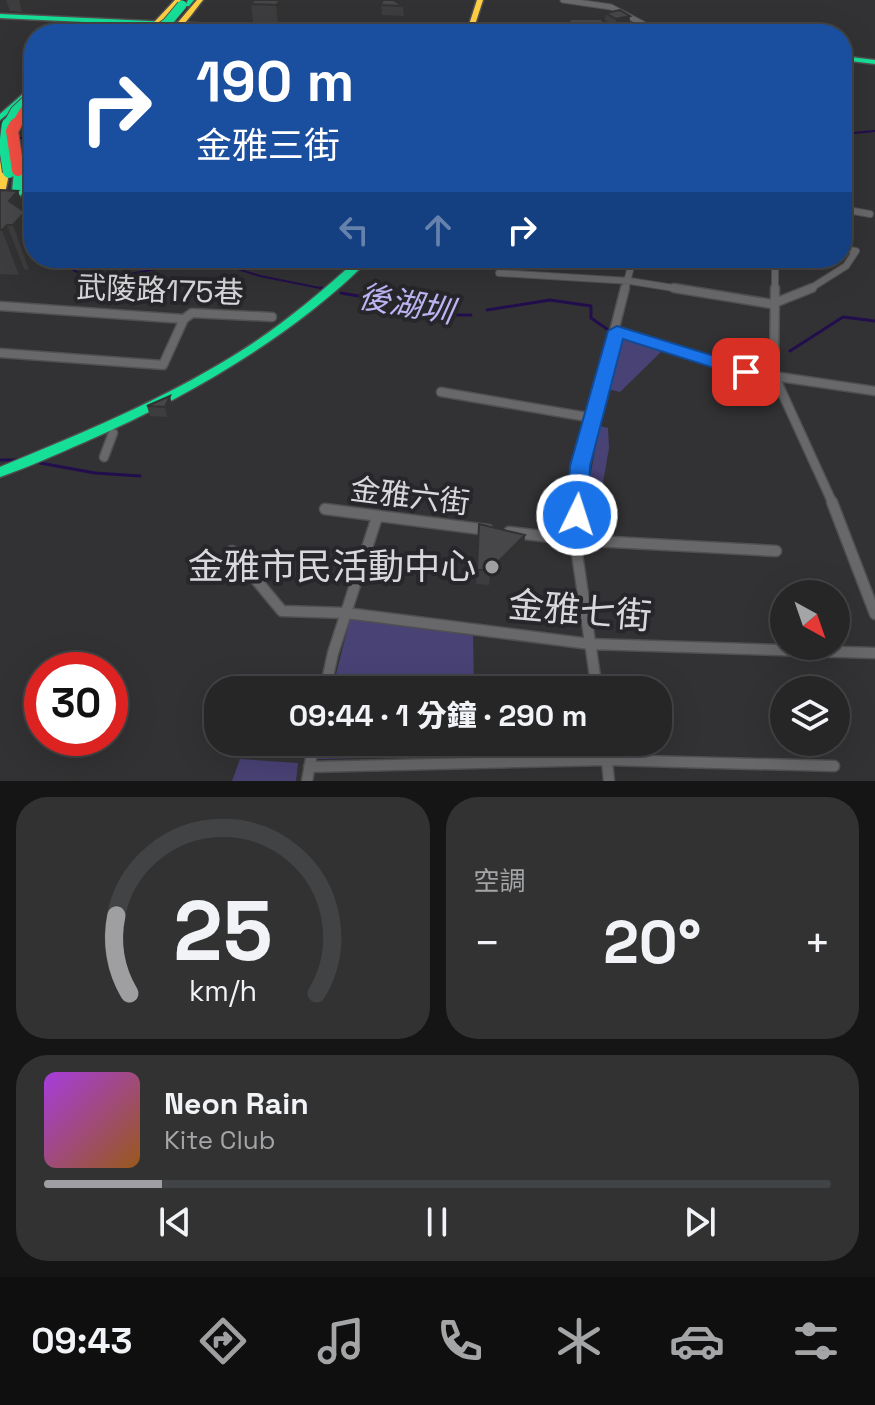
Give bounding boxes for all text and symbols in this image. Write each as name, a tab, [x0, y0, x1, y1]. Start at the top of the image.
text: 190 m	[196, 46, 354, 117]
icon: right	[64, 56, 168, 160]
text: 金雅三街	[196, 123, 340, 169]
icon: left	[332, 208, 376, 252]
icon: ahead	[416, 208, 460, 252]
icon: right	[500, 208, 544, 252]
street label: 武陵路175巷	[76, 268, 244, 312]
water label: 後湖圳	[355, 276, 461, 333]
pin	[712, 338, 780, 406]
icon: arrive	[724, 350, 768, 394]
street label: 金雅六街	[348, 469, 472, 523]
position arrow	[535, 473, 619, 557]
place label: 金雅市民活動中心	[188, 544, 476, 590]
marker: 金雅市民活動中心	[483, 558, 501, 576]
north arrow	[770, 580, 850, 660]
map controls	[770, 580, 850, 756]
street label: 金雅七街	[506, 582, 654, 640]
speed limit sign: 30	[24, 652, 128, 756]
button: layers	[770, 676, 850, 756]
text: 09:44 · 1 分鐘 · 290 m	[289, 696, 587, 735]
text: 空調	[474, 864, 526, 898]
text: 25	[173, 878, 272, 984]
text: 20°	[603, 904, 701, 981]
text: −	[474, 915, 501, 971]
text: +	[804, 915, 831, 971]
text: km/h	[189, 973, 257, 1009]
text: Neon Rain	[164, 1084, 309, 1123]
text: Kite Club	[164, 1123, 276, 1157]
icon: previous	[153, 1200, 197, 1244]
icon: pause	[415, 1200, 459, 1244]
icon: next	[678, 1200, 722, 1244]
icon: directions	[195, 1313, 251, 1369]
icon: music	[313, 1313, 369, 1369]
icon: phone	[432, 1313, 488, 1369]
icon: climate	[551, 1313, 607, 1369]
icon: car	[669, 1313, 725, 1369]
icon: filters	[788, 1313, 844, 1369]
text: 09:43	[31, 1318, 132, 1364]

